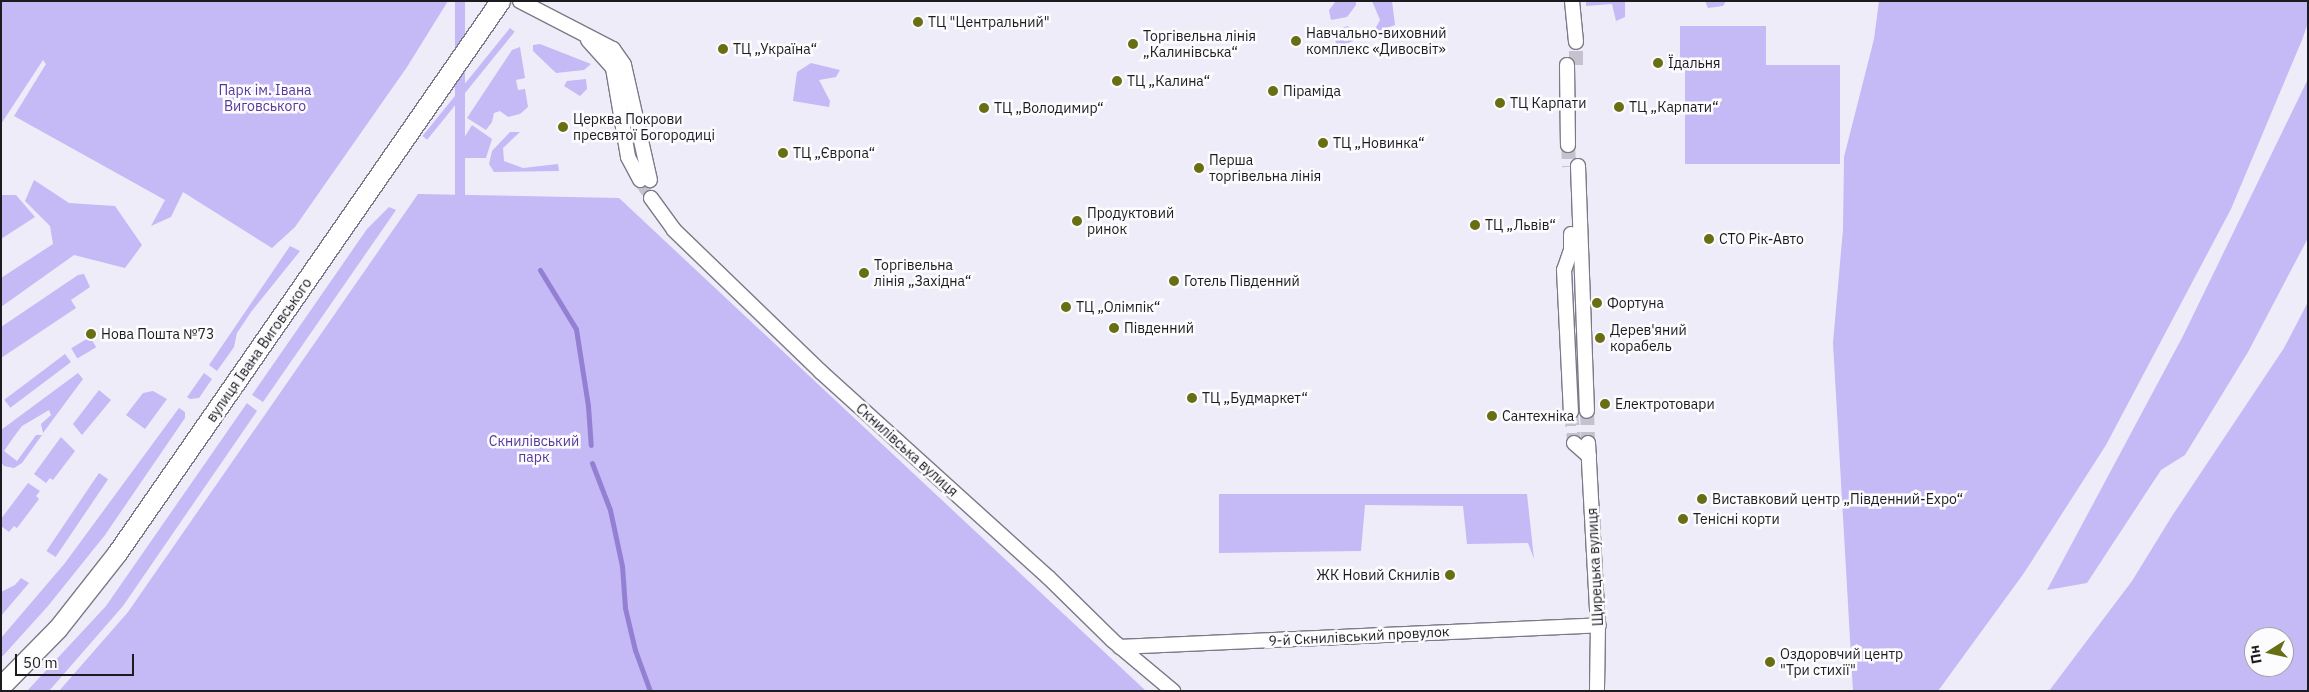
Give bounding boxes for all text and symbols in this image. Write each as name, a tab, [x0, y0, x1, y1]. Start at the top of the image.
place label: ТЦ "Центральний"	[928, 14, 1050, 30]
marker: ТЦ "Центральний"	[912, 16, 924, 28]
place label: Навчально-виховний комплекс «Дивосвіт»	[1306, 25, 1447, 58]
place label: Торгівельна лінія „Калинівська“	[1143, 28, 1256, 60]
marker: Навчально-виховний комплекс «Дивосвіт»	[1290, 35, 1302, 47]
marker: Торгівельна лінія „Калинівська“	[1127, 38, 1139, 50]
place label: ТЦ „Україна“	[733, 41, 817, 57]
marker: ТЦ „Україна“	[717, 43, 729, 55]
place label: Їдальня	[1668, 55, 1721, 71]
marker: Їдальня	[1652, 57, 1664, 69]
place label: ТЦ „Калина“	[1127, 73, 1210, 89]
marker: ТЦ „Калина“	[1111, 75, 1123, 87]
park label: Парк ім. Івана Виговського	[218, 82, 312, 114]
place label: Піраміда	[1283, 83, 1341, 99]
marker: Піраміда	[1267, 85, 1279, 97]
place label: ТЦ Карпати	[1510, 95, 1586, 111]
marker: ТЦ Карпати	[1494, 97, 1506, 109]
place label: ТЦ „Карпати“	[1629, 99, 1719, 115]
place label: ТЦ „Володимир“	[994, 100, 1104, 116]
marker: ТЦ „Карпати“	[1613, 101, 1625, 113]
marker: ТЦ „Володимир“	[978, 102, 990, 114]
place label: Церква Покрови пресвятої Богородиці	[573, 111, 715, 144]
marker: Церква Покрови пресвятої Богородиці	[557, 121, 569, 133]
place label: ТЦ „Новинка“	[1333, 135, 1425, 151]
marker: ТЦ „Новинка“	[1317, 137, 1329, 149]
place label: ТЦ „Європа“	[793, 145, 875, 161]
marker: ТЦ „Європа“	[777, 147, 789, 159]
place label: Перша торгівельна лінія	[1209, 152, 1321, 184]
marker: Перша торгівельна лінія	[1193, 162, 1205, 174]
place label: Продуктовий ринок	[1087, 205, 1174, 238]
marker: Продуктовий ринок	[1071, 215, 1083, 227]
place label: ТЦ „Львів“	[1485, 217, 1556, 233]
marker: ТЦ „Львів“	[1469, 219, 1481, 231]
place label: СТО Рік-Авто	[1719, 231, 1804, 247]
marker: СТО Рік-Авто	[1703, 233, 1715, 245]
place label: Торгівельна лінія „Західна“	[874, 257, 971, 290]
marker: Торгівельна лінія „Західна“	[858, 267, 870, 279]
place label: Готель Південний	[1184, 273, 1300, 289]
street label: вулиця Івана Виговського	[203, 275, 315, 425]
marker: Готель Південний	[1168, 275, 1180, 287]
place label: Фортуна	[1607, 295, 1664, 311]
marker: Фортуна	[1591, 297, 1603, 309]
place label: ТЦ „Олімпік“	[1076, 299, 1160, 315]
marker: ТЦ „Олімпік“	[1060, 301, 1072, 313]
place label: Південний	[1124, 320, 1194, 336]
marker: Південний	[1108, 322, 1120, 334]
place label: Дерев'яний корабель	[1610, 322, 1687, 354]
place label: Нова Пошта №73	[101, 326, 214, 342]
marker: Нова Пошта №73	[85, 328, 97, 340]
marker: Дерев'яний корабель	[1594, 332, 1606, 344]
place label: ТЦ „Будмаркет“	[1202, 390, 1308, 406]
marker: ТЦ „Будмаркет“	[1186, 392, 1198, 404]
place label: Електротовари	[1615, 396, 1715, 412]
marker: Електротовари	[1599, 398, 1611, 410]
street label: Скнилівська вулиця	[853, 400, 961, 500]
place label: Сантехніка	[1502, 408, 1574, 424]
marker: Сантехніка	[1486, 410, 1498, 422]
park label: Скнилівський парк	[489, 433, 579, 466]
place label: Виставковий центр „Південний-Expo“	[1712, 491, 1963, 507]
marker: Виставковий центр „Південний-Expo“	[1696, 493, 1708, 505]
street label: Щирецька вулиця	[1584, 507, 1606, 627]
place label: Тенісні корти	[1693, 511, 1780, 527]
marker: Тенісні корти	[1677, 513, 1689, 525]
place label: ЖК Новий Скнилів	[1316, 567, 1440, 583]
marker: ЖК Новий Скнилів	[1444, 569, 1456, 581]
street label: 9-й Скнилівський провулок	[1268, 623, 1450, 649]
north arrow	[2244, 627, 2294, 677]
scale bar	[18, 644, 136, 676]
text: Пн	[2245, 644, 2266, 665]
place label: Оздоровчий центр "Три стихії"	[1780, 646, 1903, 679]
text: 50 m	[23, 653, 58, 672]
marker: Оздоровчий центр "Три стихії"	[1764, 656, 1776, 668]

